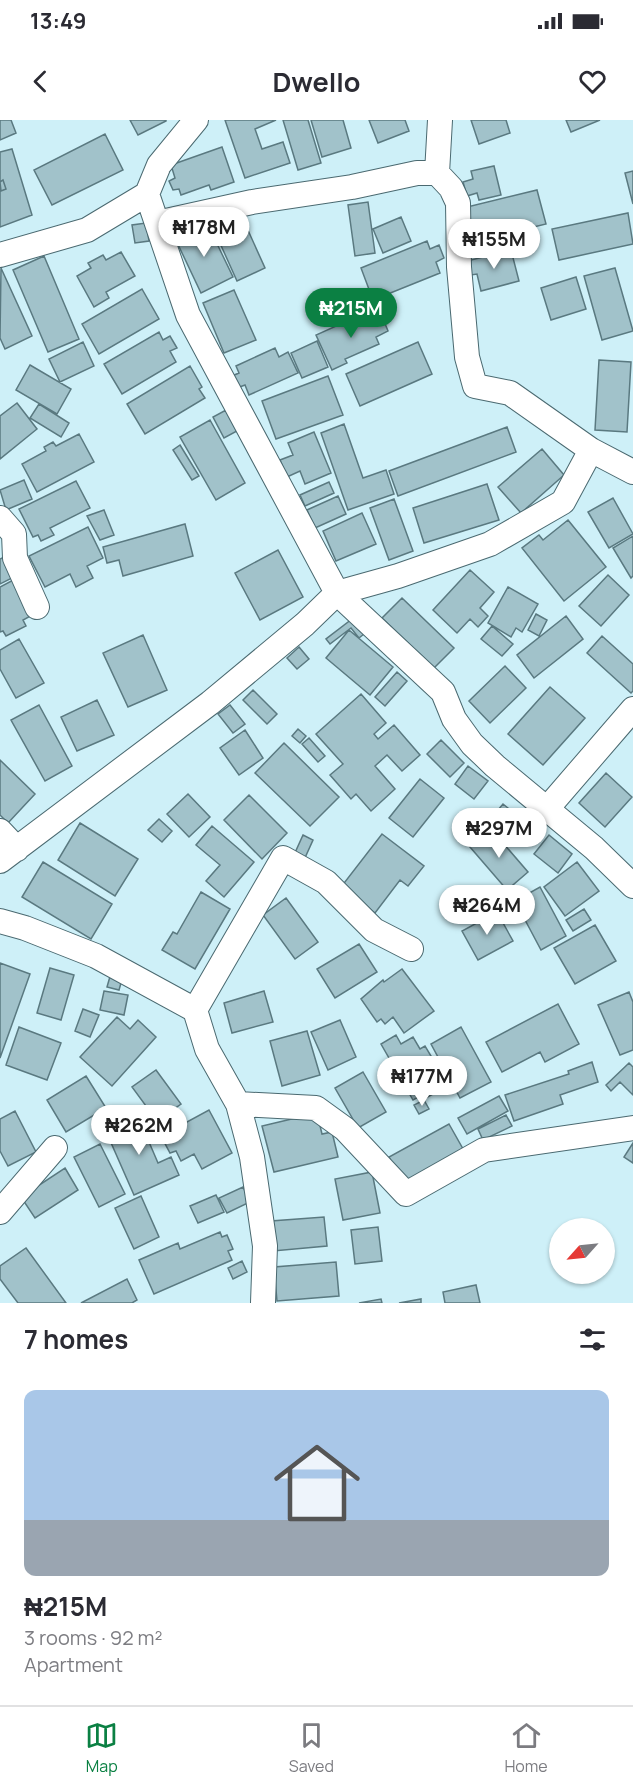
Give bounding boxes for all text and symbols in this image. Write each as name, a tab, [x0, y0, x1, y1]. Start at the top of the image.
text: 13:49	[30, 6, 86, 36]
text: Dwello	[272, 63, 361, 100]
icon: back	[24, 65, 57, 98]
icon: heart	[576, 65, 609, 98]
pin: ₦178M	[162, 207, 246, 258]
text: ₦178M	[172, 213, 236, 240]
pin: ₦155M	[452, 219, 536, 270]
text: ₦155M	[462, 225, 526, 252]
pin: ₦215M	[309, 288, 393, 339]
text: ₦215M	[319, 294, 383, 321]
pin: ₦297M	[457, 808, 541, 859]
text: ₦297M	[466, 814, 532, 841]
pin: ₦264M	[445, 885, 529, 936]
text: ₦264M	[453, 891, 521, 918]
pin: ₦177M	[380, 1056, 464, 1107]
text: ₦177M	[391, 1062, 453, 1089]
pin: ₦262M	[97, 1105, 181, 1156]
text: ₦262M	[105, 1111, 173, 1138]
north arrow	[549, 1218, 615, 1284]
map controls	[549, 1218, 615, 1284]
text: 7 homes	[24, 1321, 128, 1357]
icon: filters	[576, 1323, 609, 1356]
icon: home	[263, 1429, 371, 1537]
text: ₦215M	[24, 1588, 107, 1624]
text: 3 rooms · 92 m²	[24, 1624, 163, 1651]
text: Apartment	[24, 1651, 123, 1678]
tab: Map	[85, 1719, 118, 1777]
tab: Saved	[289, 1719, 334, 1777]
tab: Home	[504, 1719, 548, 1777]

